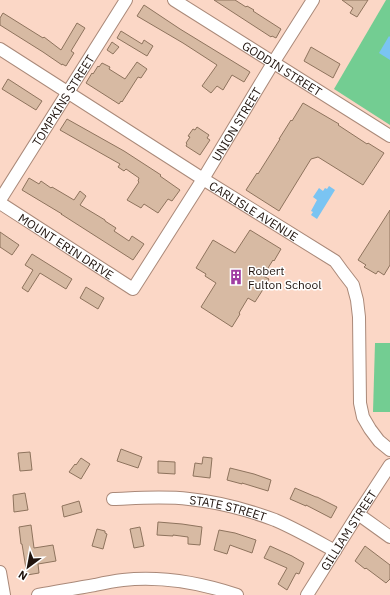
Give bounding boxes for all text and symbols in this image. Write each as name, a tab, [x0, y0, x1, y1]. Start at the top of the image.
street label: GODDIN STREET	[240, 38, 325, 99]
street label: TOMPKINS STREET	[29, 52, 97, 149]
street label: UNION STREET	[208, 84, 264, 164]
street label: CARLISLE AVENUE	[207, 177, 301, 244]
street label: MOUNT ERIN DRIVE	[16, 210, 117, 282]
place label: Robert Fulton School	[248, 263, 322, 292]
building icon: Robert Fulton School	[227, 268, 245, 286]
street label: GILLIAM STREET	[317, 487, 379, 573]
street label: STATE STREET	[189, 492, 269, 524]
north arrow	[8, 547, 48, 587]
text: N	[16, 567, 30, 584]

